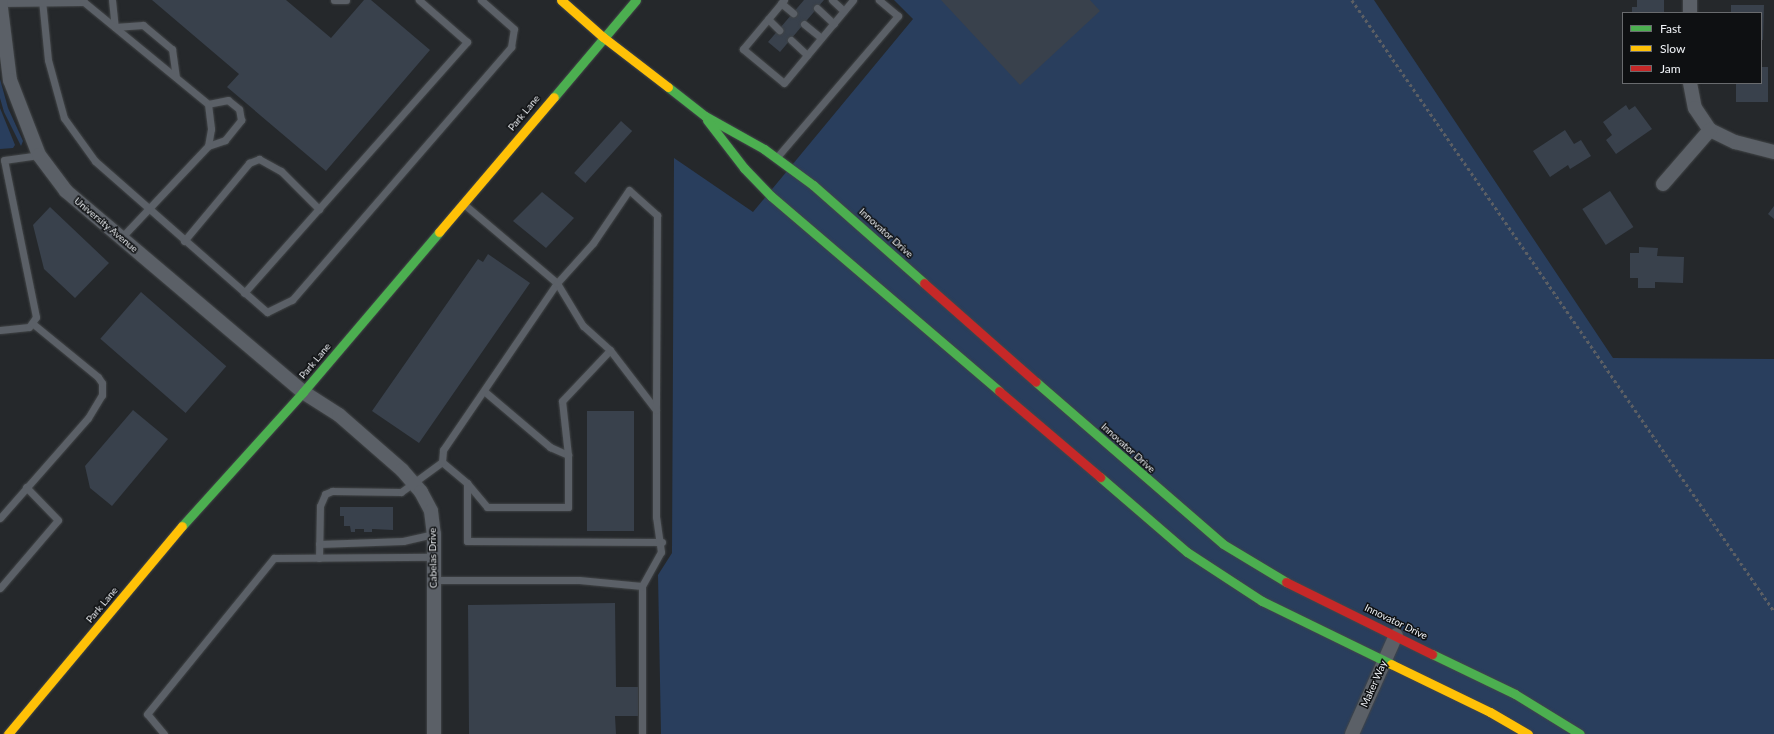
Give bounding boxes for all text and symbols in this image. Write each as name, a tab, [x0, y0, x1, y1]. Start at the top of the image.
legend	[1622, 12, 1762, 84]
text: Fast	[1660, 21, 1681, 36]
text: Slow	[1660, 41, 1685, 56]
text: Jam	[1660, 61, 1681, 76]
street label: Park Lane	[506, 93, 542, 133]
street label: University Avenue	[71, 195, 141, 255]
street label: Innovator Drive	[856, 206, 916, 260]
street label: Park Lane	[297, 341, 333, 381]
street label: Innovator Drive	[1098, 421, 1158, 475]
street label: Cabelas Drive	[426, 528, 440, 588]
street label: Park Lane	[84, 585, 120, 625]
street label: Innovator Drive	[1363, 602, 1429, 642]
street label: Maker Way	[1358, 659, 1390, 709]

